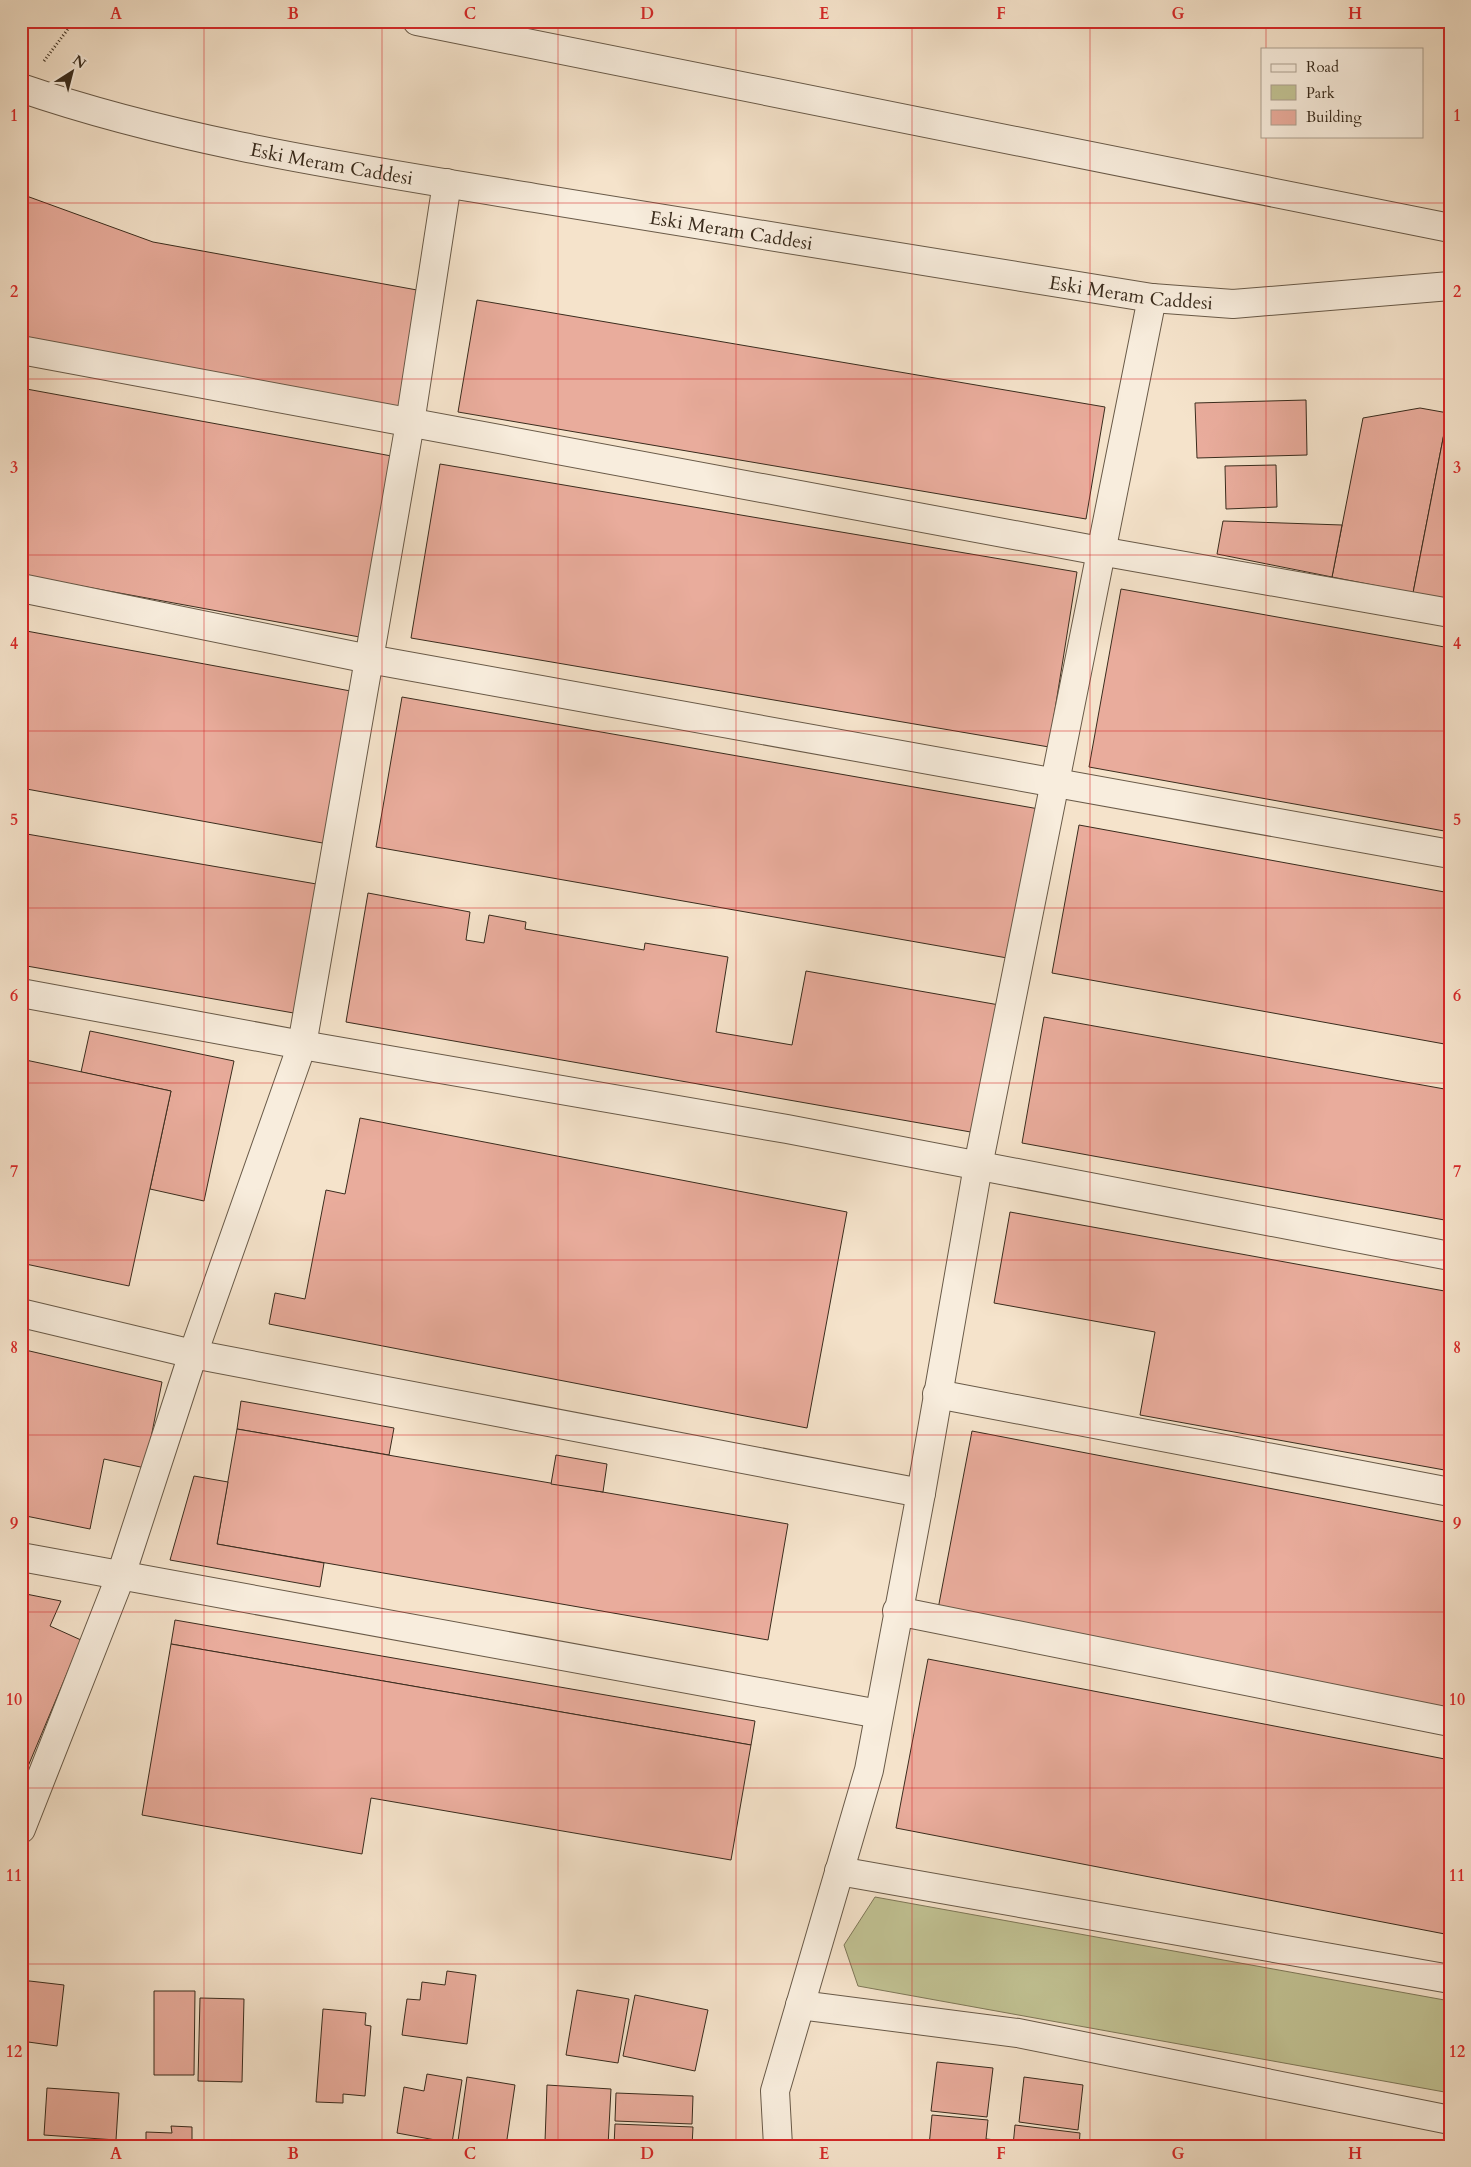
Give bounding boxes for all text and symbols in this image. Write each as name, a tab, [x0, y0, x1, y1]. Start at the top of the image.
text: A	[110, 3, 122, 25]
text: B	[287, 3, 299, 25]
text: C	[464, 3, 476, 25]
text: D	[640, 3, 654, 25]
text: E	[819, 3, 829, 25]
text: F	[996, 3, 1006, 25]
text: G	[1171, 3, 1185, 25]
text: H	[1348, 3, 1362, 25]
north arrow	[48, 48, 98, 98]
legend	[1261, 48, 1424, 138]
text: N	[69, 51, 90, 73]
text: Road	[1306, 57, 1339, 77]
text: Park	[1306, 83, 1335, 103]
text: 1	[10, 105, 18, 127]
text: 1	[1453, 105, 1461, 127]
text: Building	[1306, 107, 1362, 127]
street label: Eski Meram Caddesi	[248, 137, 415, 192]
street label: Eski Meram Caddesi	[648, 205, 815, 257]
street label: Eski Meram Caddesi	[1047, 270, 1214, 316]
text: 2	[10, 281, 18, 303]
text: 2	[1453, 281, 1461, 303]
text: 3	[10, 457, 18, 479]
text: 3	[1453, 457, 1461, 479]
text: 4	[10, 633, 18, 655]
text: 4	[1453, 633, 1461, 655]
text: 5	[10, 809, 18, 831]
text: 5	[1453, 809, 1461, 831]
text: 6	[10, 985, 18, 1007]
text: 6	[1453, 985, 1461, 1007]
text: 7	[10, 1161, 18, 1183]
text: 7	[1453, 1161, 1461, 1183]
text: 8	[10, 1337, 18, 1359]
text: 8	[1453, 1337, 1461, 1359]
text: 9	[10, 1513, 18, 1535]
text: 9	[1453, 1513, 1461, 1535]
text: 10	[6, 1689, 22, 1711]
text: 10	[1449, 1689, 1465, 1711]
text: 11	[6, 1865, 22, 1887]
text: 11	[1449, 1865, 1465, 1887]
text: 12	[6, 2041, 22, 2063]
text: 12	[1449, 2041, 1465, 2063]
text: A	[110, 2143, 122, 2165]
text: B	[287, 2143, 299, 2165]
text: C	[464, 2143, 476, 2165]
text: D	[640, 2143, 654, 2165]
text: E	[819, 2143, 829, 2165]
text: F	[996, 2143, 1006, 2165]
text: G	[1171, 2143, 1185, 2165]
text: H	[1348, 2143, 1362, 2165]

